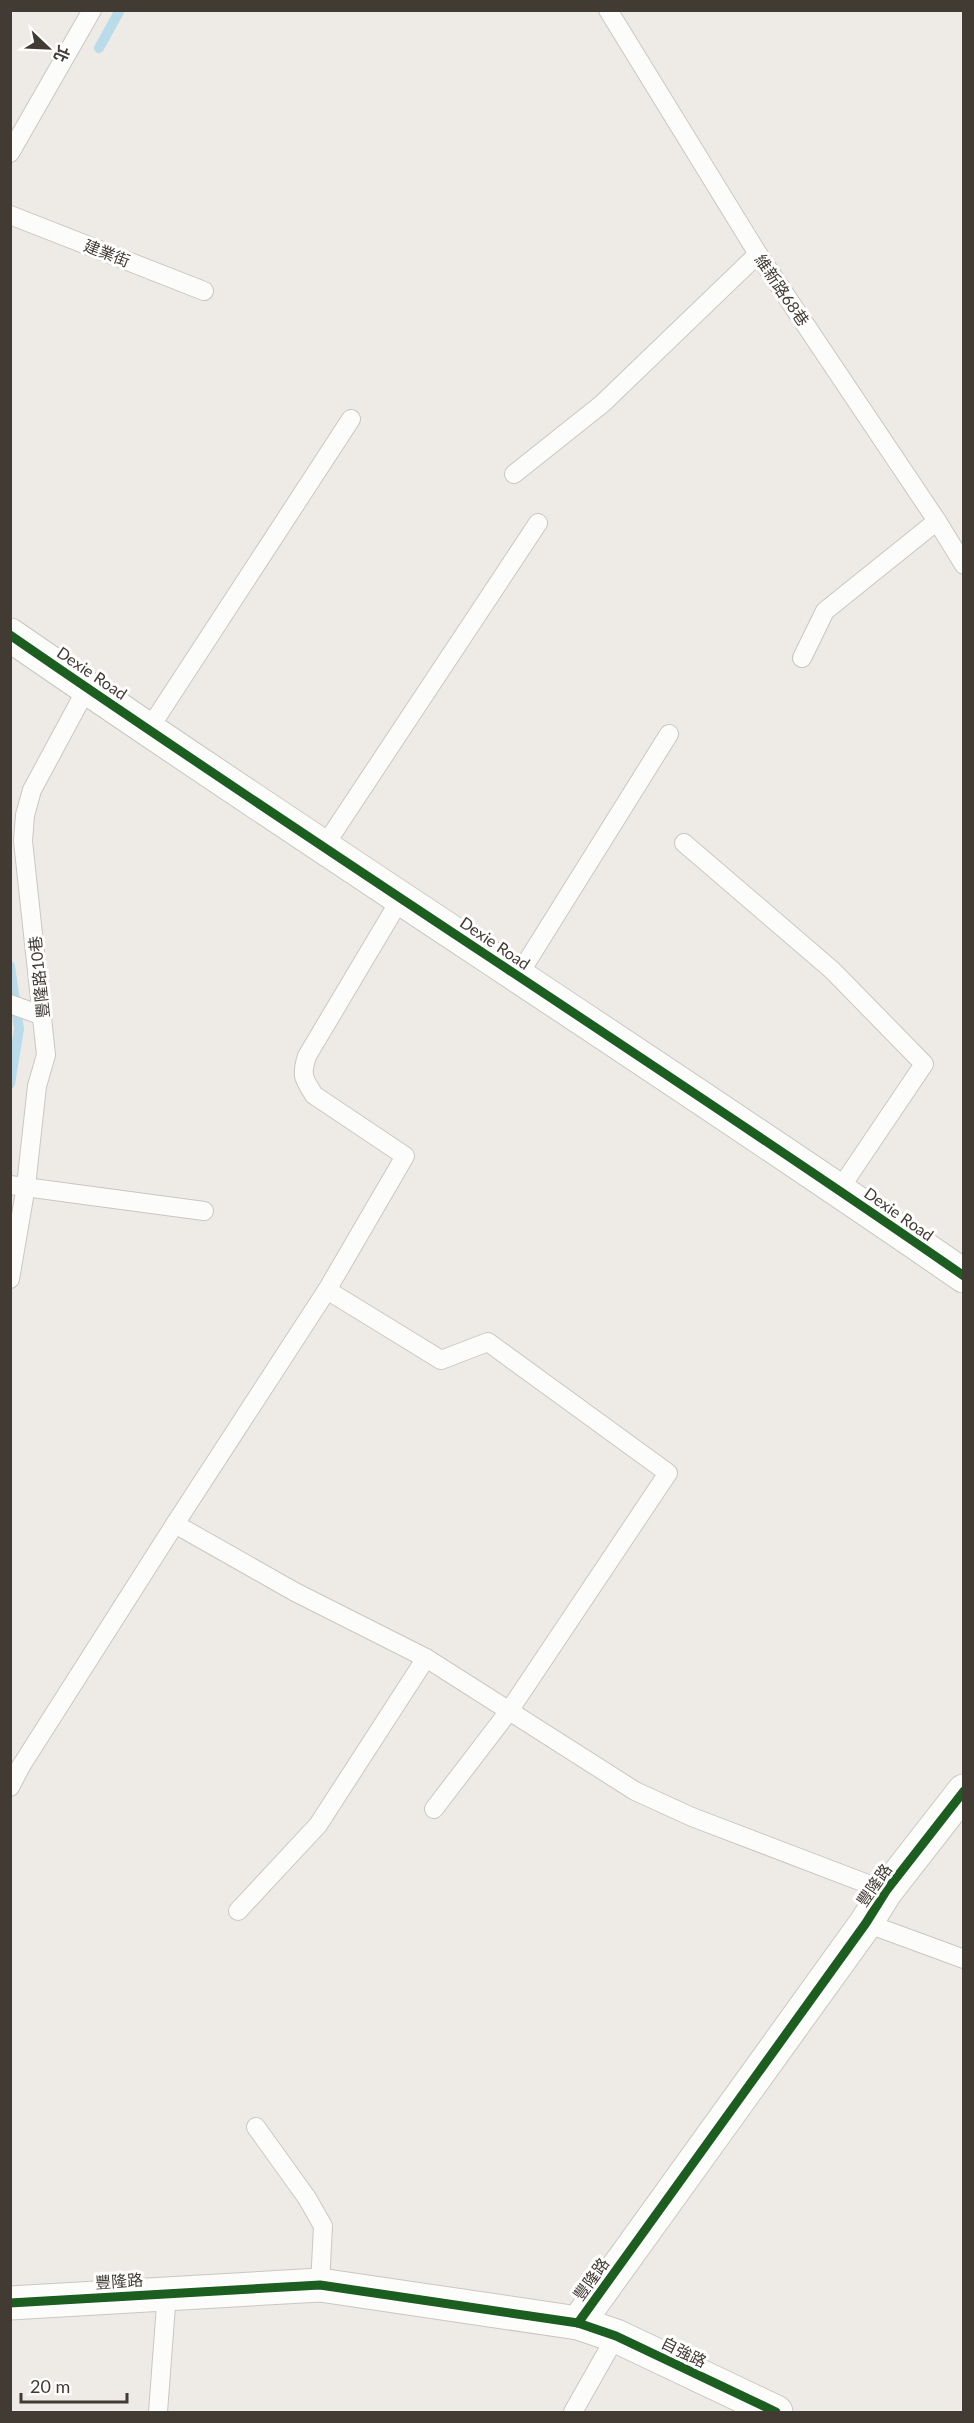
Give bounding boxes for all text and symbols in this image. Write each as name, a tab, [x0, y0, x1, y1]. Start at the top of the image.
north arrow	[18, 18, 78, 78]
text: 北	[50, 43, 74, 65]
street label: 建業街	[81, 235, 133, 270]
street label: 維新路68巷	[751, 250, 813, 329]
street label: Dexie Road	[54, 642, 131, 703]
street label: Dexie Road	[457, 912, 534, 973]
street label: 豐隆路10巷	[25, 935, 52, 1019]
street label: Dexie Road	[861, 1183, 938, 1244]
street label: 豐隆路	[852, 1860, 895, 1910]
street label: 豐隆路	[569, 2254, 612, 2304]
street label: 豐隆路	[94, 2269, 144, 2292]
street label: 自強路	[658, 2332, 710, 2371]
scale bar	[21, 2366, 128, 2404]
text: 20 m	[30, 2375, 70, 2397]

